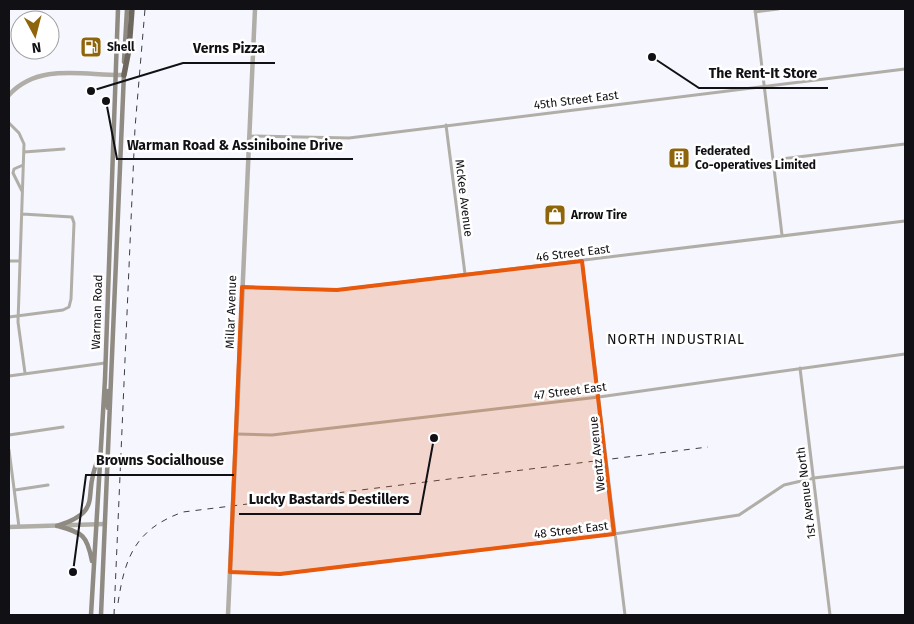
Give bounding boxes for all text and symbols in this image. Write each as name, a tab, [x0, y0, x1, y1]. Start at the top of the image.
north arrow	[10, 10, 60, 60]
callout: Verns Pizza	[183, 34, 275, 63]
fuel station icon: Shell	[79, 35, 103, 59]
text: N	[31, 38, 42, 56]
place label: Shell	[107, 40, 135, 54]
text: Verns Pizza	[192, 40, 265, 57]
callout: The Rent-It Store	[699, 59, 828, 88]
text: The Rent-It Store	[709, 65, 818, 82]
street label: 45th Street East	[533, 88, 620, 112]
callout: Warman Road & Assiniboine Drive	[117, 130, 353, 159]
text: Warman Road & Assiniboine Drive	[127, 137, 343, 154]
place label: Federated Co-operatives Limited	[695, 144, 816, 172]
building icon: Federated Co-operatives Limited	[667, 146, 691, 170]
street label: McKee Avenue	[452, 158, 476, 238]
shop icon: Arrow Tire	[543, 203, 567, 227]
place label: Arrow Tire	[570, 208, 628, 222]
street label: 46 Street East	[535, 241, 611, 264]
street label: Warman Road	[89, 274, 105, 350]
street label: Millar Avenue	[223, 275, 239, 349]
district label: NORTH INDUSTRIAL	[607, 331, 745, 348]
street label: 47 Street East	[533, 380, 608, 402]
street label: Wentz Avenue	[586, 415, 608, 493]
callout: Browns Socialhouse	[86, 446, 234, 475]
street label: 1st Avenue North	[793, 446, 819, 540]
text: Browns Socialhouse	[96, 452, 224, 469]
callout: Lucky Bastards Destillers	[239, 485, 420, 514]
text: Lucky Bastards Destillers	[249, 491, 410, 508]
street label: 48 Street East	[533, 518, 609, 541]

